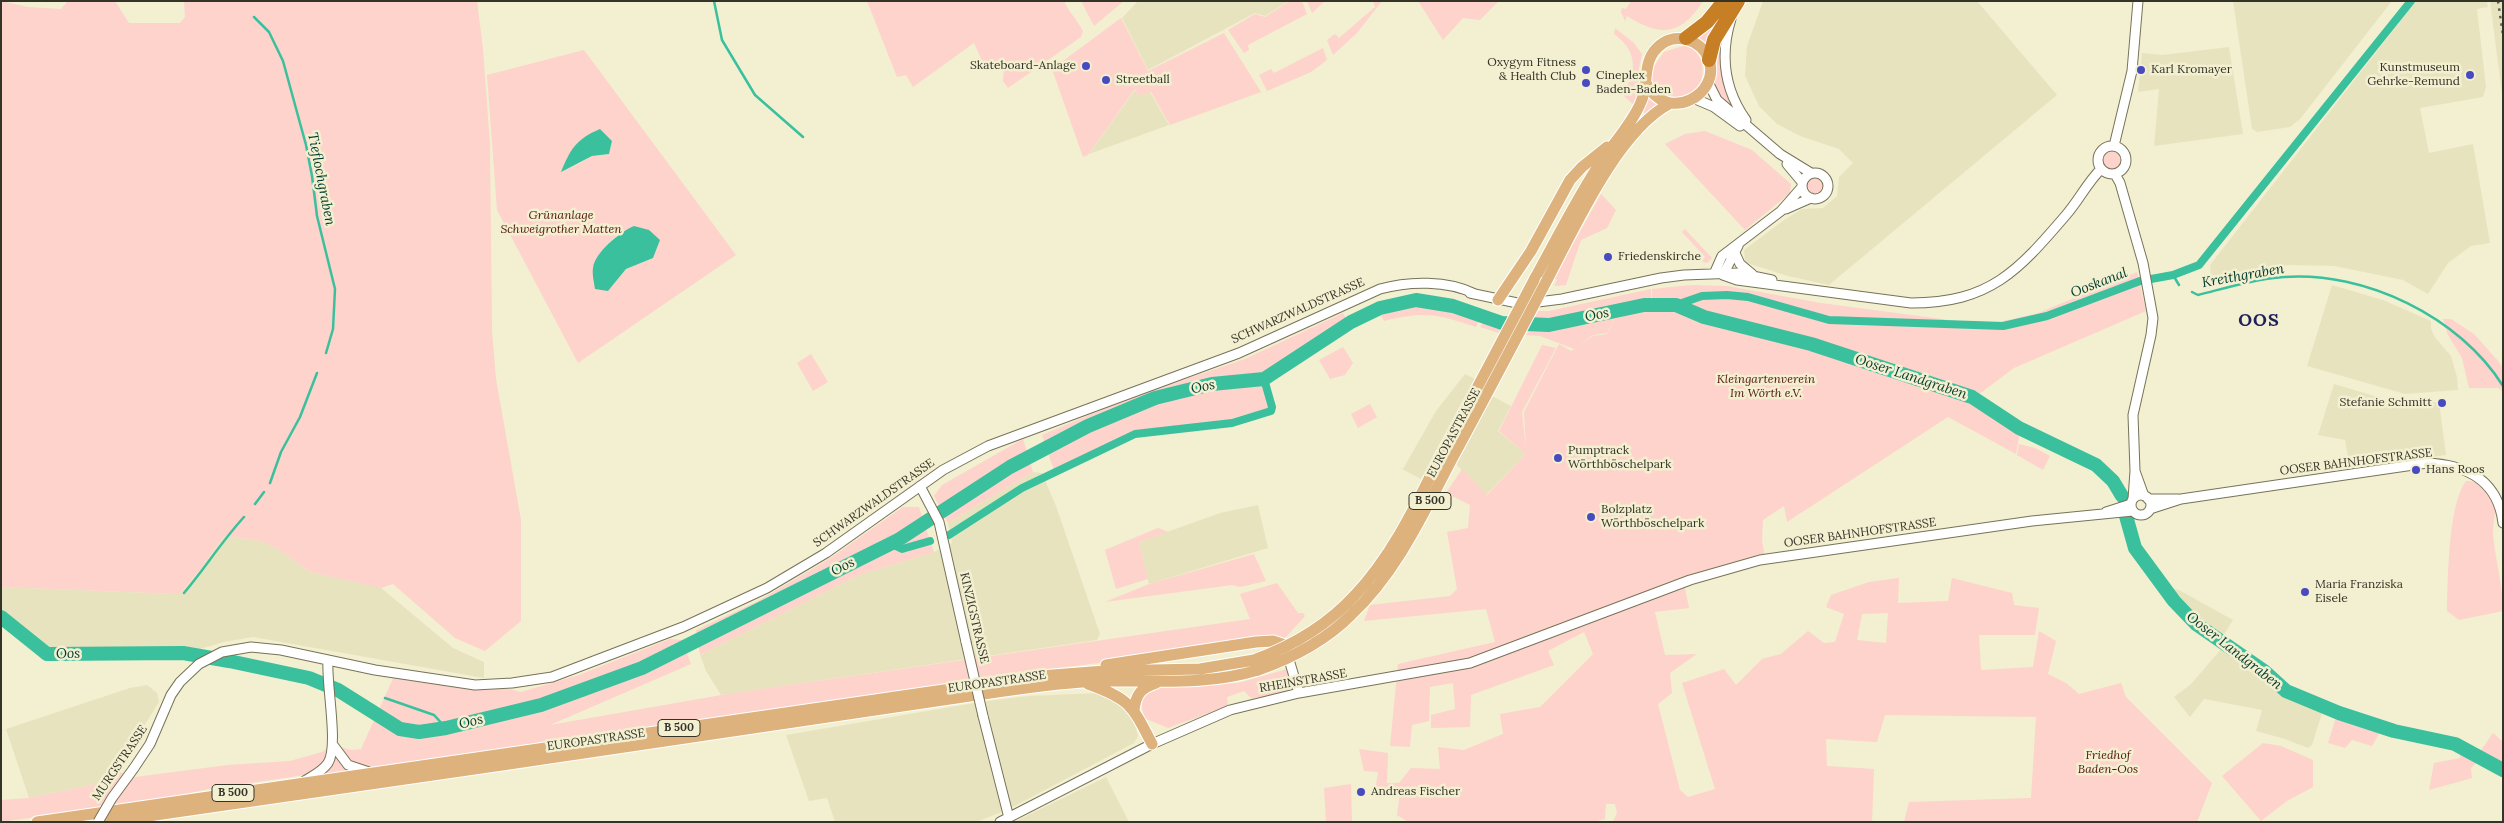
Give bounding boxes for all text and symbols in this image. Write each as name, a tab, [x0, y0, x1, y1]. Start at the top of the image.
place label: Oxygym Fitness & Health Club	[1487, 56, 1576, 84]
place label: Skateboard-Anlage	[970, 59, 1076, 73]
marker: Skateboard-Anlage	[1080, 60, 1092, 72]
place label: Kunstmuseum Gehrke-Remund	[2367, 61, 2460, 89]
place label: Karl Kromayer	[2151, 63, 2232, 77]
marker: Oxygym Fitness & Health Club	[1580, 64, 1592, 76]
marker: Karl Kromayer	[2135, 64, 2147, 76]
place label: Cineplex Baden-Baden	[1596, 69, 1671, 97]
marker: Kunstmuseum Gehrke-Remund	[2464, 69, 2476, 81]
place label: Streetball	[1116, 73, 1170, 87]
marker: Streetball	[1100, 74, 1112, 86]
marker: Cineplex Baden-Baden	[1580, 77, 1592, 89]
water label: Tieflochgraben	[304, 131, 338, 227]
park label: Grünanlage Schweigrother Matten	[500, 209, 622, 237]
place label: Friedenskirche	[1618, 250, 1701, 264]
marker: Friedenskirche	[1602, 251, 1614, 263]
water label: Kreithgraben	[2201, 260, 2285, 292]
water label: Ooskanal	[2068, 264, 2130, 302]
street label: SCHWARZWALDSTRASSE	[1229, 275, 1367, 347]
water label: Oos	[1583, 304, 1611, 326]
district label: OOS	[2238, 310, 2280, 332]
water label: Ooser Landgraben	[1853, 351, 1969, 403]
park label: Kleingartenverein Im Wörth e.V.	[1717, 373, 1815, 401]
water label: Oos	[1189, 376, 1217, 398]
street label: EUROPASTRASSE	[1424, 386, 1484, 480]
place label: Stefanie Schmitt	[2339, 396, 2432, 410]
marker: Stefanie Schmitt	[2436, 397, 2448, 409]
place label: Pumptrack Wörthböschelpark	[1568, 444, 1671, 472]
street label: OOSER BAHNHOFSTRASSE	[2279, 445, 2433, 479]
marker: Pumptrack Wörthböschelpark	[1552, 452, 1564, 464]
street label: SCHWARZWALDSTRASSE	[811, 456, 937, 550]
place label: Hans Roos	[2426, 463, 2484, 477]
marker: Hans Roos	[2410, 464, 2422, 476]
road number: B 500	[1409, 492, 1451, 510]
place label: Bolzplatz Wörthböschelpark	[1601, 503, 1704, 531]
marker: Bolzplatz Wörthböschelpark	[1585, 511, 1597, 523]
street label: OOSER BAHNHOFSTRASSE	[1783, 515, 1937, 551]
water label: Oos	[828, 554, 858, 580]
street label: KINZIGSTRASSE	[957, 571, 991, 665]
place label: Maria Franziska Eisele	[2315, 578, 2403, 606]
marker: Maria Franziska Eisele	[2299, 586, 2311, 598]
water label: Ooser Landgraben	[2183, 608, 2285, 694]
water label: Oos	[56, 645, 80, 663]
street label: RHEINSTRASSE	[1258, 666, 1348, 696]
street label: EUROPASTRASSE	[947, 668, 1047, 696]
water label: Oos	[457, 711, 485, 733]
road number: B 500	[658, 720, 700, 736]
street label: MURGSTRASSE	[89, 723, 151, 803]
street label: EUROPASTRASSE	[546, 726, 646, 754]
park label: Friedhof Baden-Oos	[2078, 749, 2138, 777]
road number: B 500	[212, 784, 254, 801]
place label: Andreas Fischer	[1371, 785, 1460, 799]
marker: Andreas Fischer	[1355, 786, 1367, 798]

